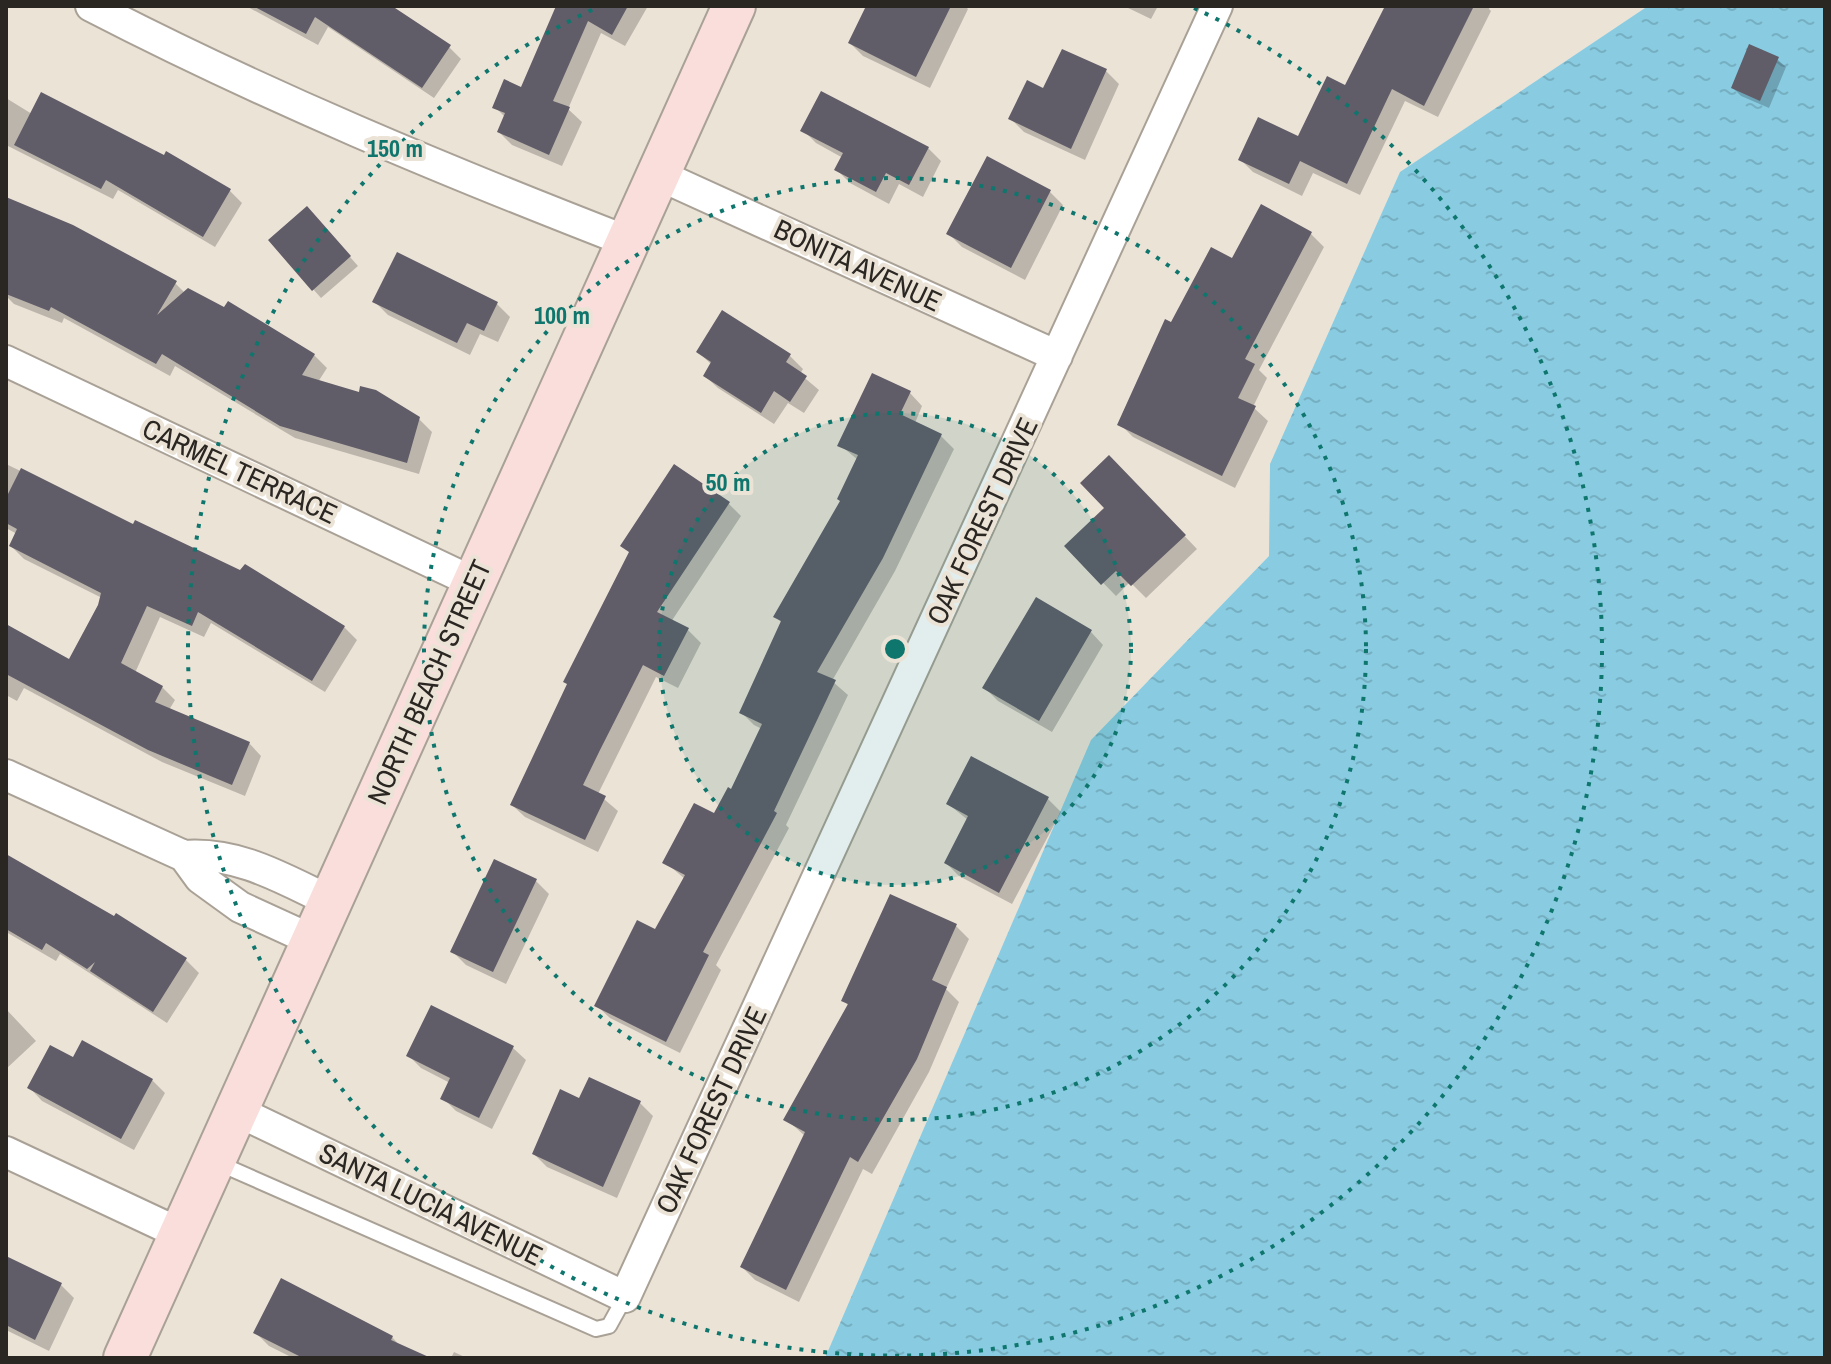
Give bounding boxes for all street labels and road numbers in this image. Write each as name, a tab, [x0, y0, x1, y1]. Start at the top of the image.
street label: BONITA AVENUE	[768, 210, 948, 320]
street label: CARMEL TERRACE	[137, 409, 343, 533]
street label: OAK FOREST DRIVE	[917, 411, 1047, 631]
street label: NORTH BEACH STREET	[358, 554, 500, 810]
street label: OAK FOREST DRIVE	[646, 1000, 776, 1220]
street label: SANTA LUCIA AVENUE	[313, 1133, 549, 1275]

